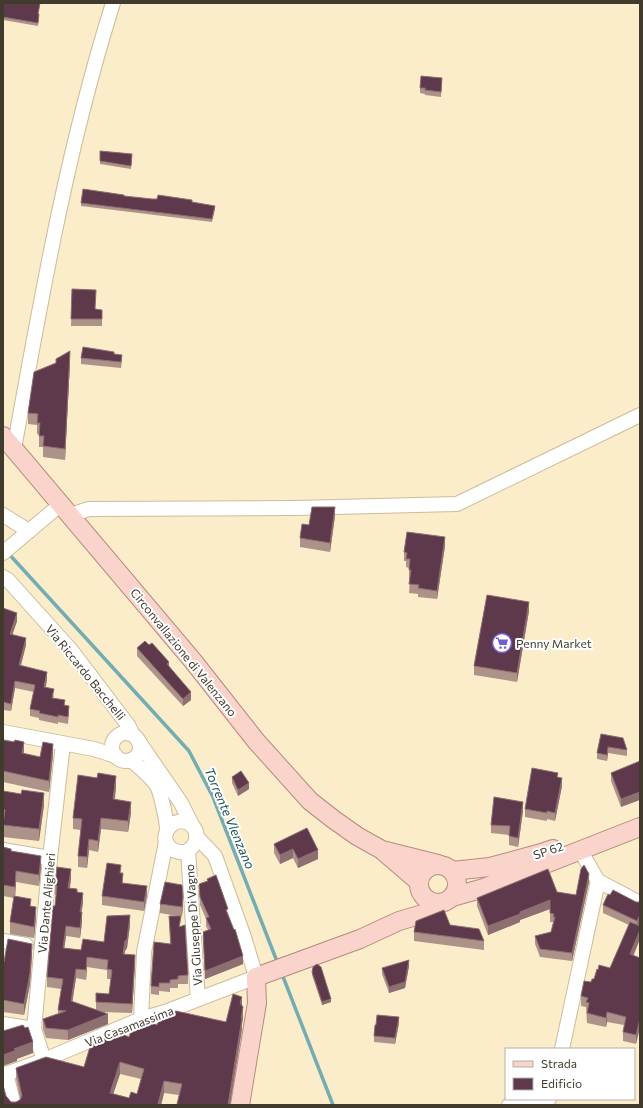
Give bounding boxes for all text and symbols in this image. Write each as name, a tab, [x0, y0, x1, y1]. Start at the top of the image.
street label: Circonvallazione di Valenzano	[128, 585, 240, 719]
street label: Via Riccardo Bacchelli	[43, 622, 129, 722]
supermarket icon: Penny Market	[491, 632, 513, 654]
place label: Penny Market	[516, 636, 592, 650]
water label: Torrente Vlenzano	[201, 765, 259, 872]
street label: SP 62	[531, 838, 565, 862]
street label: Via Dante Alighieri	[35, 852, 57, 954]
street label: Via GIuseppe Di Vagno	[182, 864, 204, 986]
street label: Via Casamassima	[83, 1003, 175, 1049]
legend	[505, 1048, 635, 1100]
text: Strada	[541, 1056, 577, 1070]
text: Edificio	[541, 1076, 582, 1090]

